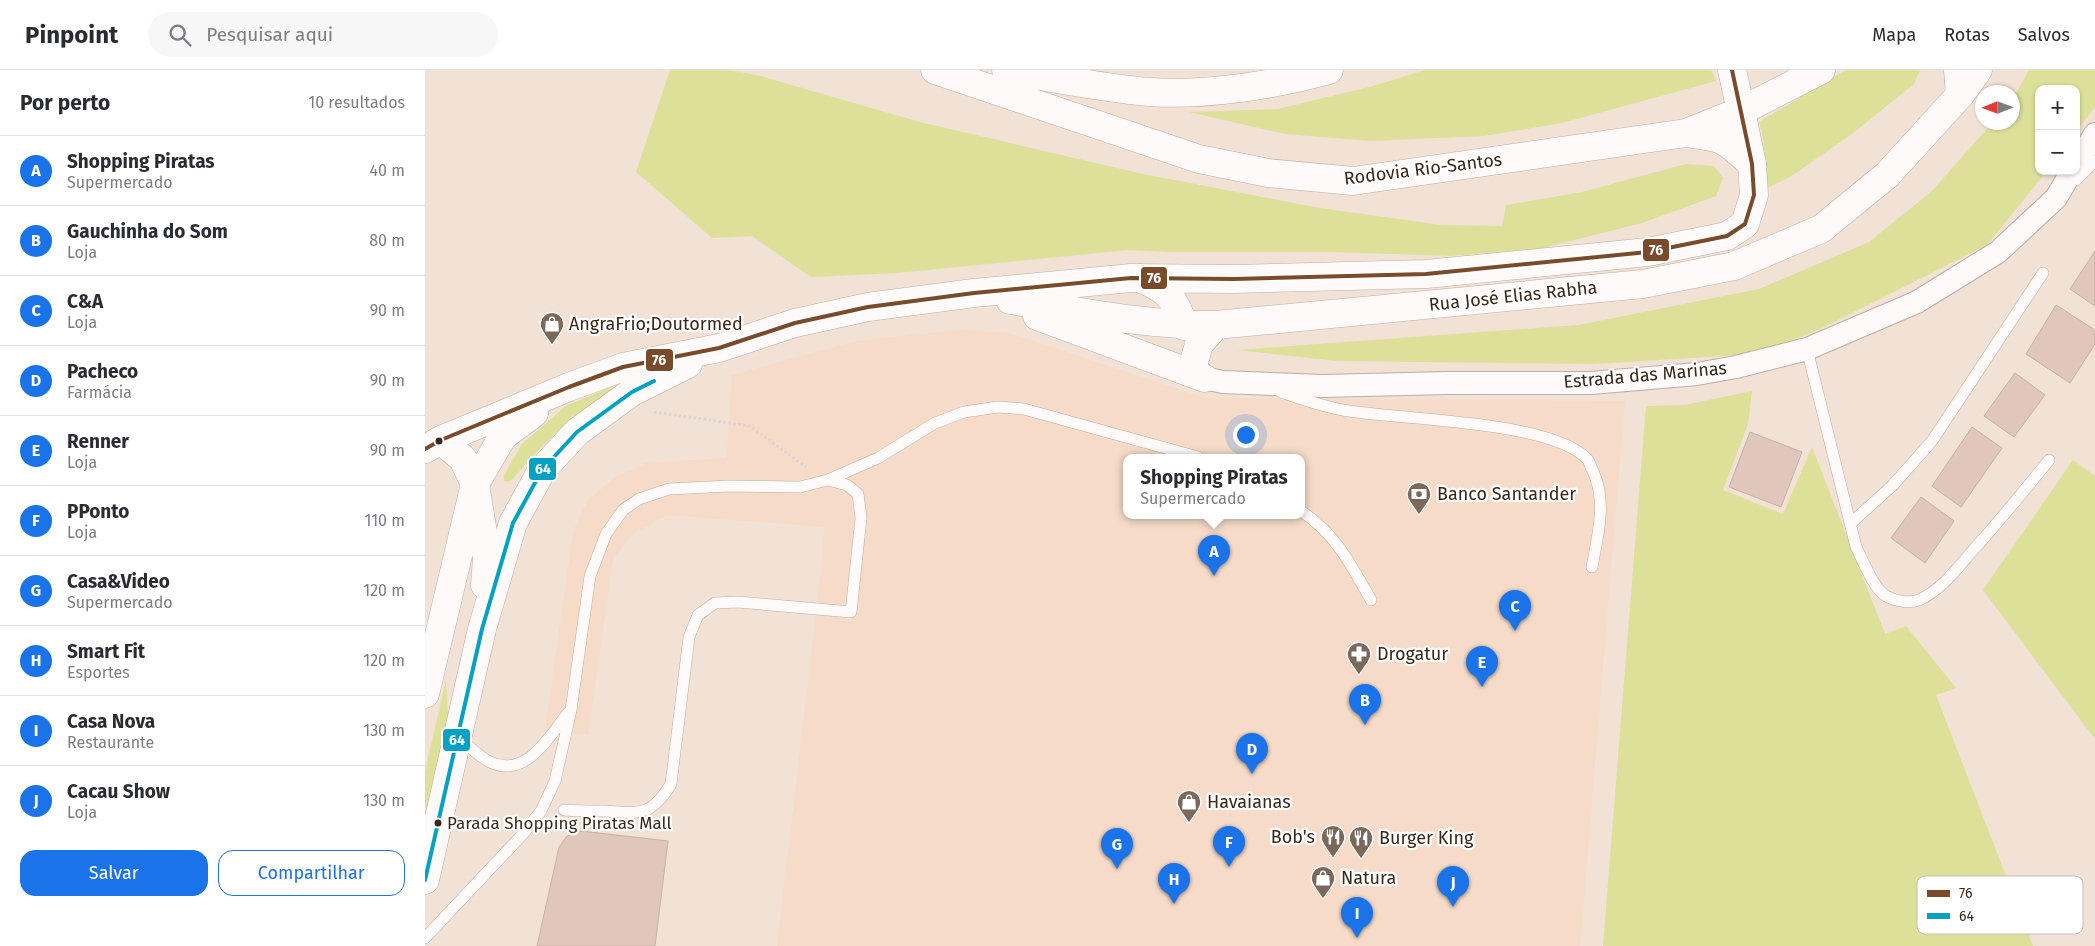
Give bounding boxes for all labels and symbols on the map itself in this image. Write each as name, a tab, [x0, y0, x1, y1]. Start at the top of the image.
north arrow	[1975, 85, 2020, 130]
street label: Rodovia Rio-Santos	[1343, 148, 1503, 190]
line badge: 76	[1642, 238, 1670, 262]
text: 76	[1649, 242, 1663, 259]
line badge: 76	[1140, 266, 1168, 290]
text: 76	[1147, 270, 1161, 287]
street label: Rua José Elias Rabha	[1428, 276, 1598, 316]
shop icon: AngraFrio;Doutormed	[539, 311, 565, 345]
place label: AngraFrio;Doutormed	[569, 313, 743, 335]
line badge: 76	[645, 348, 674, 372]
text: 76	[652, 352, 666, 369]
street label: Estrada das Marinas	[1562, 357, 1728, 393]
your location	[1233, 422, 1259, 448]
unlabelled marker	[434, 436, 444, 446]
line badge: 64	[528, 457, 557, 481]
text: 64	[535, 461, 551, 478]
bank icon: Banco Santander	[1406, 481, 1432, 515]
place label: Banco Santander	[1437, 483, 1576, 505]
pin: A	[1198, 535, 1230, 576]
pin: C	[1499, 590, 1531, 631]
pharmacy icon: Drogatur	[1346, 641, 1372, 675]
place label: Drogatur	[1377, 643, 1448, 665]
pin: E	[1466, 646, 1498, 687]
pin: B	[1349, 684, 1381, 725]
line badge: 64	[442, 728, 471, 752]
text: 64	[449, 732, 465, 749]
pin: D	[1236, 733, 1268, 774]
shop icon: Havaianas	[1176, 789, 1202, 823]
place label: Havaianas	[1207, 791, 1291, 813]
place label: Parada Shopping Piratas Mall	[447, 813, 671, 834]
marker: Parada Shopping Piratas Mall	[433, 818, 443, 828]
restaurant icon: Bob's	[1320, 824, 1346, 858]
restaurant icon: Burger King	[1348, 825, 1374, 859]
pin: F	[1213, 826, 1245, 867]
place label: Bob's	[1271, 826, 1315, 848]
place label: Burger King	[1379, 827, 1474, 849]
pin: G	[1101, 828, 1133, 869]
pin: H	[1158, 863, 1190, 904]
shop icon: Natura	[1310, 865, 1336, 899]
pin: J	[1437, 866, 1469, 907]
place label: Natura	[1341, 867, 1396, 889]
legend	[1917, 876, 2083, 934]
text: 76	[1959, 885, 1972, 902]
pin: I	[1341, 897, 1373, 938]
text: 64	[1959, 908, 1974, 925]

